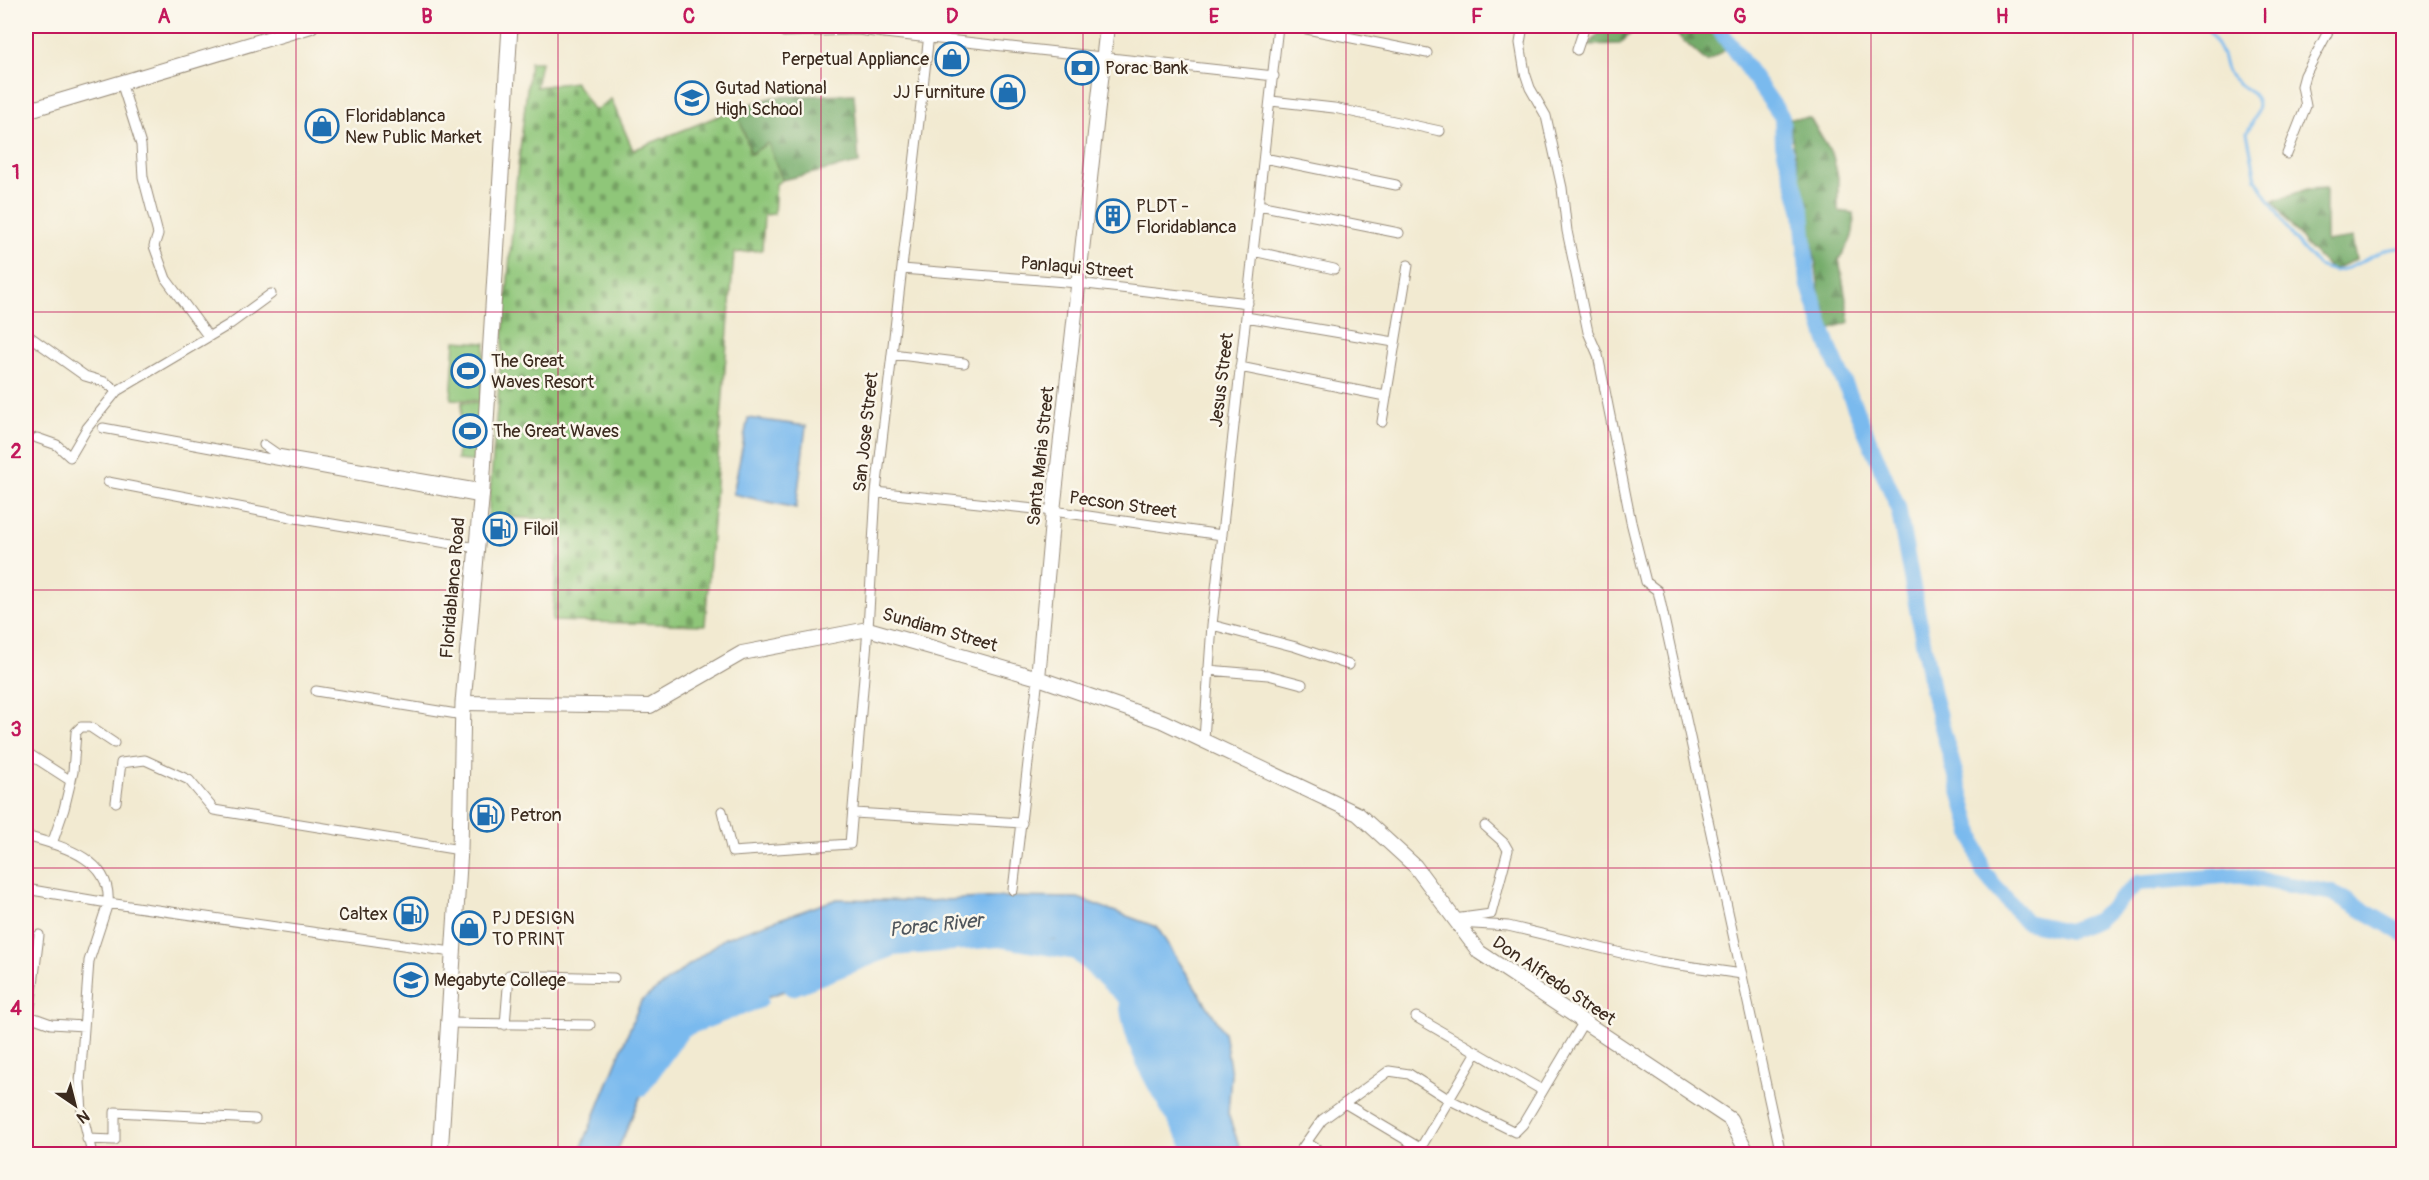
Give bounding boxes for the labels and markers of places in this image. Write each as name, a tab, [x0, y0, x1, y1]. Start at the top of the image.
shop icon: Perpetual Appliance	[934, 41, 970, 77]
place label: Perpetual Appliance	[781, 48, 929, 71]
bank icon: Porac Bank	[1064, 50, 1100, 86]
place label: Porac Bank	[1105, 57, 1189, 80]
shop icon: JJ Furniture	[990, 74, 1026, 110]
place label: Gutad National High School	[715, 77, 827, 121]
school or university icon: Gutad National High School	[674, 80, 710, 116]
place label: JJ Furniture	[893, 81, 985, 104]
place label: Floridablanca New Public Market	[345, 105, 483, 149]
shop icon: Floridablanca New Public Market	[304, 108, 340, 144]
place label: PLDT - Floridablanca	[1136, 195, 1236, 239]
building icon: PLDT - Floridablanca	[1095, 198, 1131, 234]
place label: The Great Waves Resort	[491, 350, 595, 394]
sports icon: The Great Waves Resort	[450, 353, 486, 389]
sports icon: The Great Waves	[452, 413, 488, 449]
place label: The Great Waves	[493, 420, 619, 443]
fuel station icon: Filoil	[482, 511, 518, 547]
place label: Filoil	[523, 518, 558, 541]
fuel station icon: Petron	[469, 797, 505, 833]
place label: Petron	[510, 804, 562, 827]
fuel station icon: Caltex	[393, 896, 429, 932]
place label: Caltex	[339, 903, 388, 926]
place label: PJ DESIGN TO PRINT	[492, 907, 575, 951]
shop icon: PJ DESIGN TO PRINT	[451, 910, 487, 946]
school or university icon: Megabyte College	[393, 962, 429, 998]
place label: Megabyte College	[434, 969, 566, 992]

